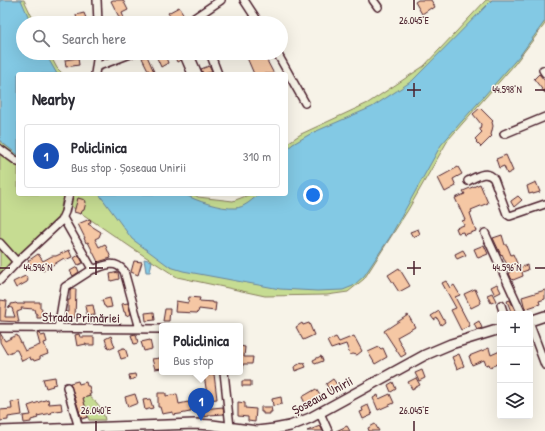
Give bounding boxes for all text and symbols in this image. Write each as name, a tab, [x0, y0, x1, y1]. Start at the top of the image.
text: 26.045°E	[399, 14, 430, 27]
search box	[16, 16, 288, 60]
icon: search	[30, 27, 52, 49]
text: Search here	[62, 28, 126, 49]
text: 44.598°N	[492, 83, 522, 96]
text: Nearby	[32, 87, 75, 110]
text: Policlinica	[71, 137, 127, 158]
text: 1	[44, 147, 48, 165]
text: 310 m	[243, 147, 271, 165]
text: Bus stop · Șoseaua Unirii	[71, 158, 186, 176]
your location	[303, 185, 323, 205]
text: 44.596°N	[23, 261, 53, 274]
text: 44.596°N	[492, 261, 522, 274]
street label: Strada Primăriei	[42, 307, 120, 327]
map controls	[497, 311, 533, 419]
button: +	[497, 311, 533, 347]
popup	[159, 323, 243, 375]
text: Policlinica	[173, 330, 229, 351]
button: −	[497, 347, 533, 383]
text: Bus stop	[173, 351, 213, 369]
street label: Șoseaua Unirii	[288, 371, 356, 419]
button: layers	[497, 383, 533, 419]
pin: 1	[188, 388, 214, 421]
text: 26.040°E	[81, 404, 112, 417]
text: 26.045°E	[399, 404, 430, 417]

